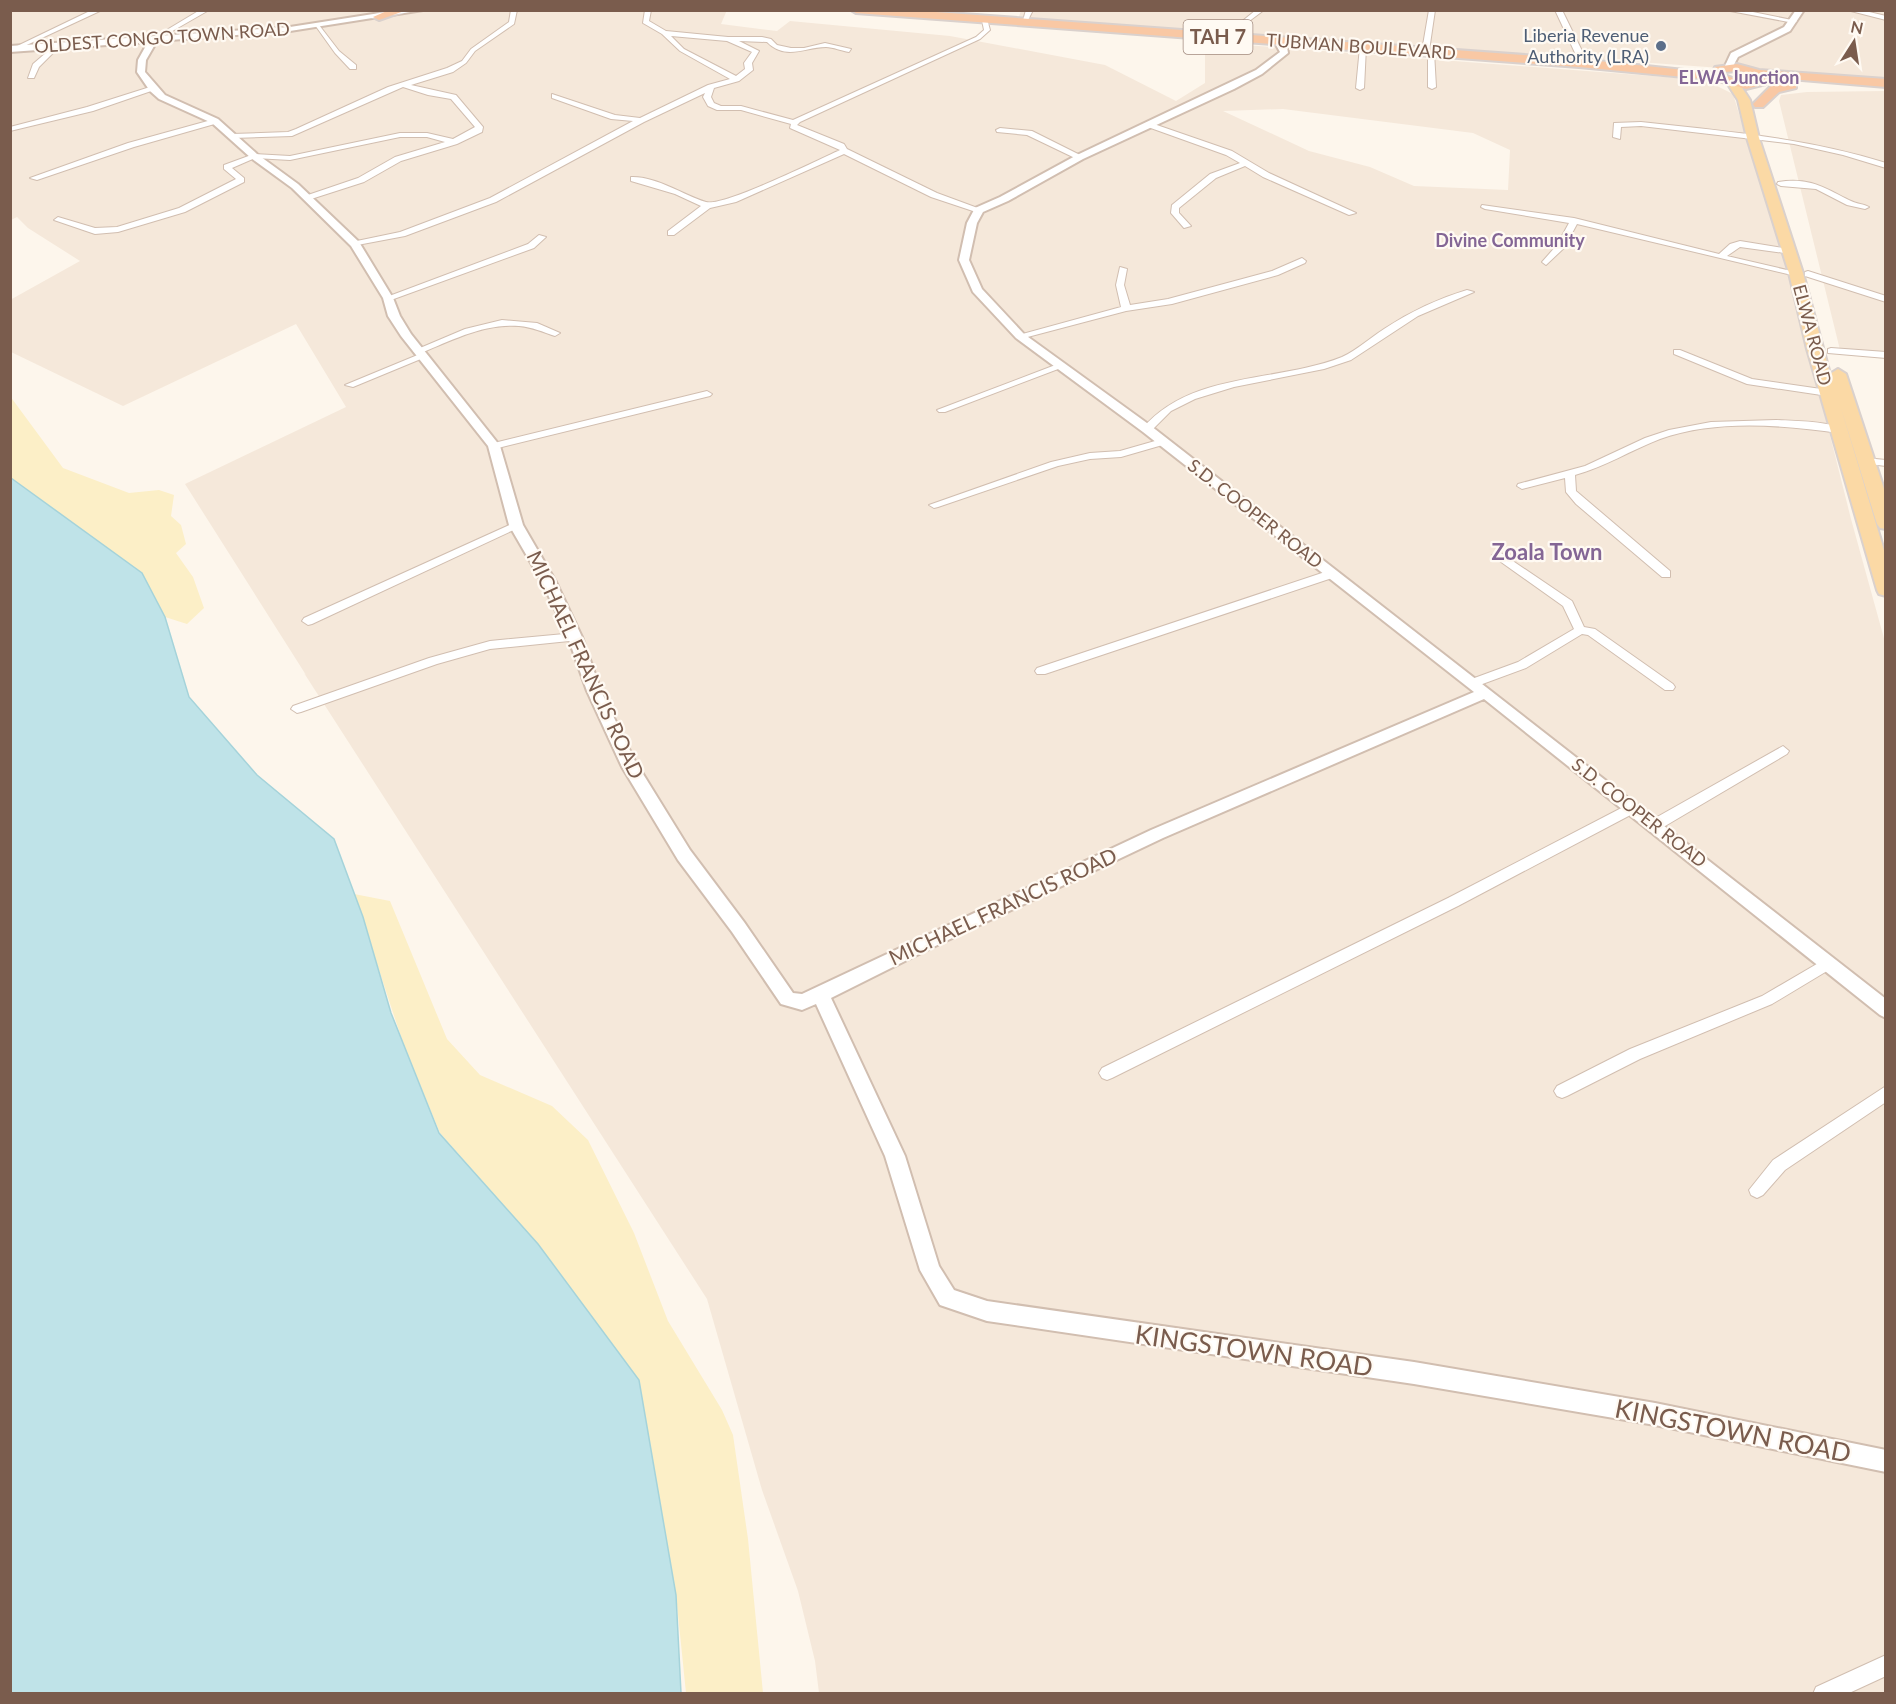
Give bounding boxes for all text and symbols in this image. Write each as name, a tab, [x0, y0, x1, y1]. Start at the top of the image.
north arrow	[1824, 12, 1884, 72]
text: N	[1849, 16, 1865, 37]
street label: OLDEST CONGO TOWN ROAD	[33, 17, 290, 57]
road number: TAH 7	[1184, 20, 1252, 54]
place label: Liberia Revenue Authority (LRA)	[1523, 24, 1649, 67]
street label: TUBMAN BOULEVARD	[1266, 28, 1457, 64]
marker: Liberia Revenue Authority (LRA)	[1654, 39, 1668, 53]
district label: ELWA Junction	[1679, 66, 1799, 88]
district label: Divine Community	[1435, 229, 1585, 251]
street label: ELWA ROAD	[1789, 282, 1837, 388]
street label: S.D. COOPER ROAD	[1184, 454, 1327, 573]
district label: Zoala Town	[1491, 538, 1603, 565]
street label: MICHAEL FRANCIS ROAD	[522, 546, 650, 782]
street label: S.D. COOPER ROAD	[1568, 753, 1711, 872]
street label: MICHAEL FRANCIS ROAD	[884, 842, 1120, 970]
street label: KINGSTOWN ROAD	[1133, 1317, 1375, 1383]
street label: KINGSTOWN ROAD	[1612, 1391, 1854, 1469]

